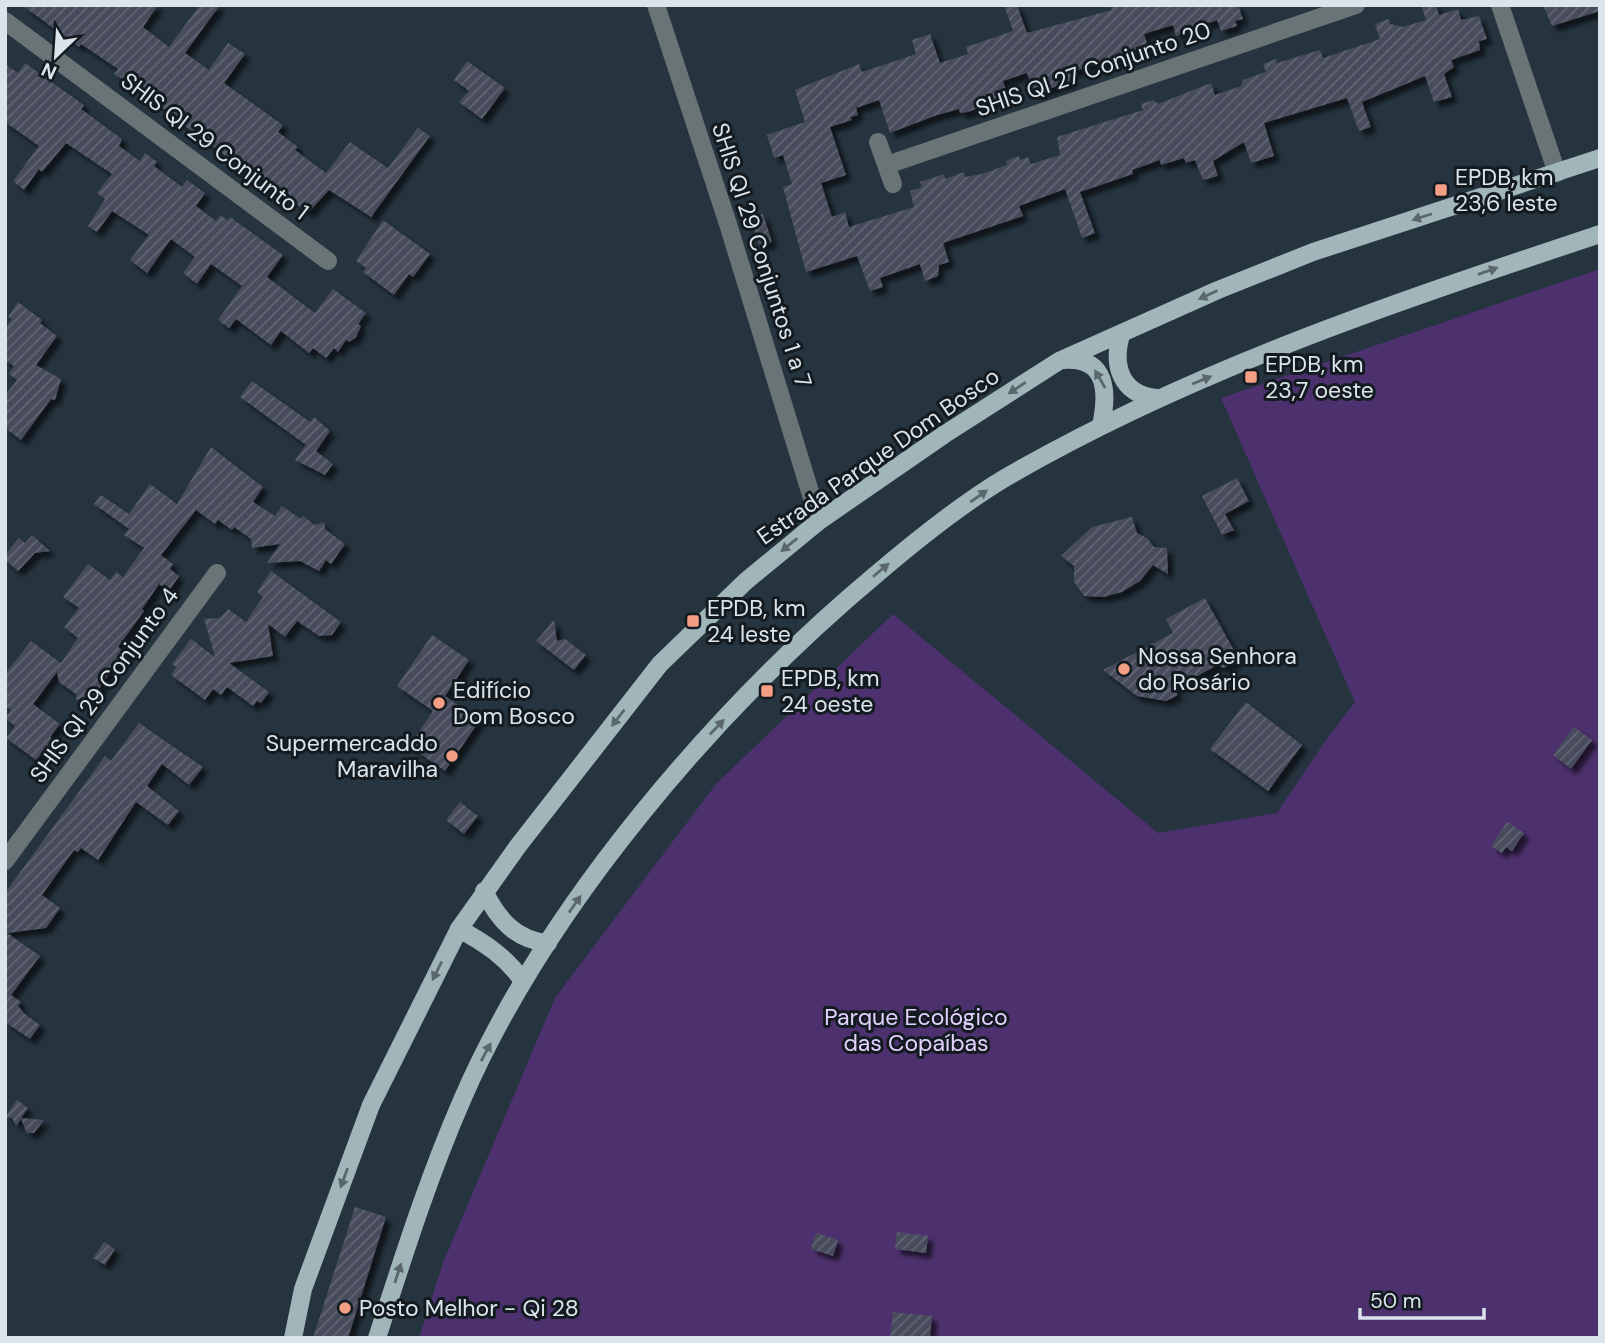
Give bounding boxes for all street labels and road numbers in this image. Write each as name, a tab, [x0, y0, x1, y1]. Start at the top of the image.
street label: SHIS QI 27 Conjunto 20	[971, 15, 1215, 123]
street label: SHIS QI 29 Conjunto 1	[115, 66, 315, 226]
street label: SHIS QI 29 Conjuntos 1 a 7	[705, 119, 819, 391]
street label: Estrada Parque Dom Bosco	[751, 361, 1005, 551]
street label: SHIS QI 29 Conjunto 4	[23, 581, 185, 789]

